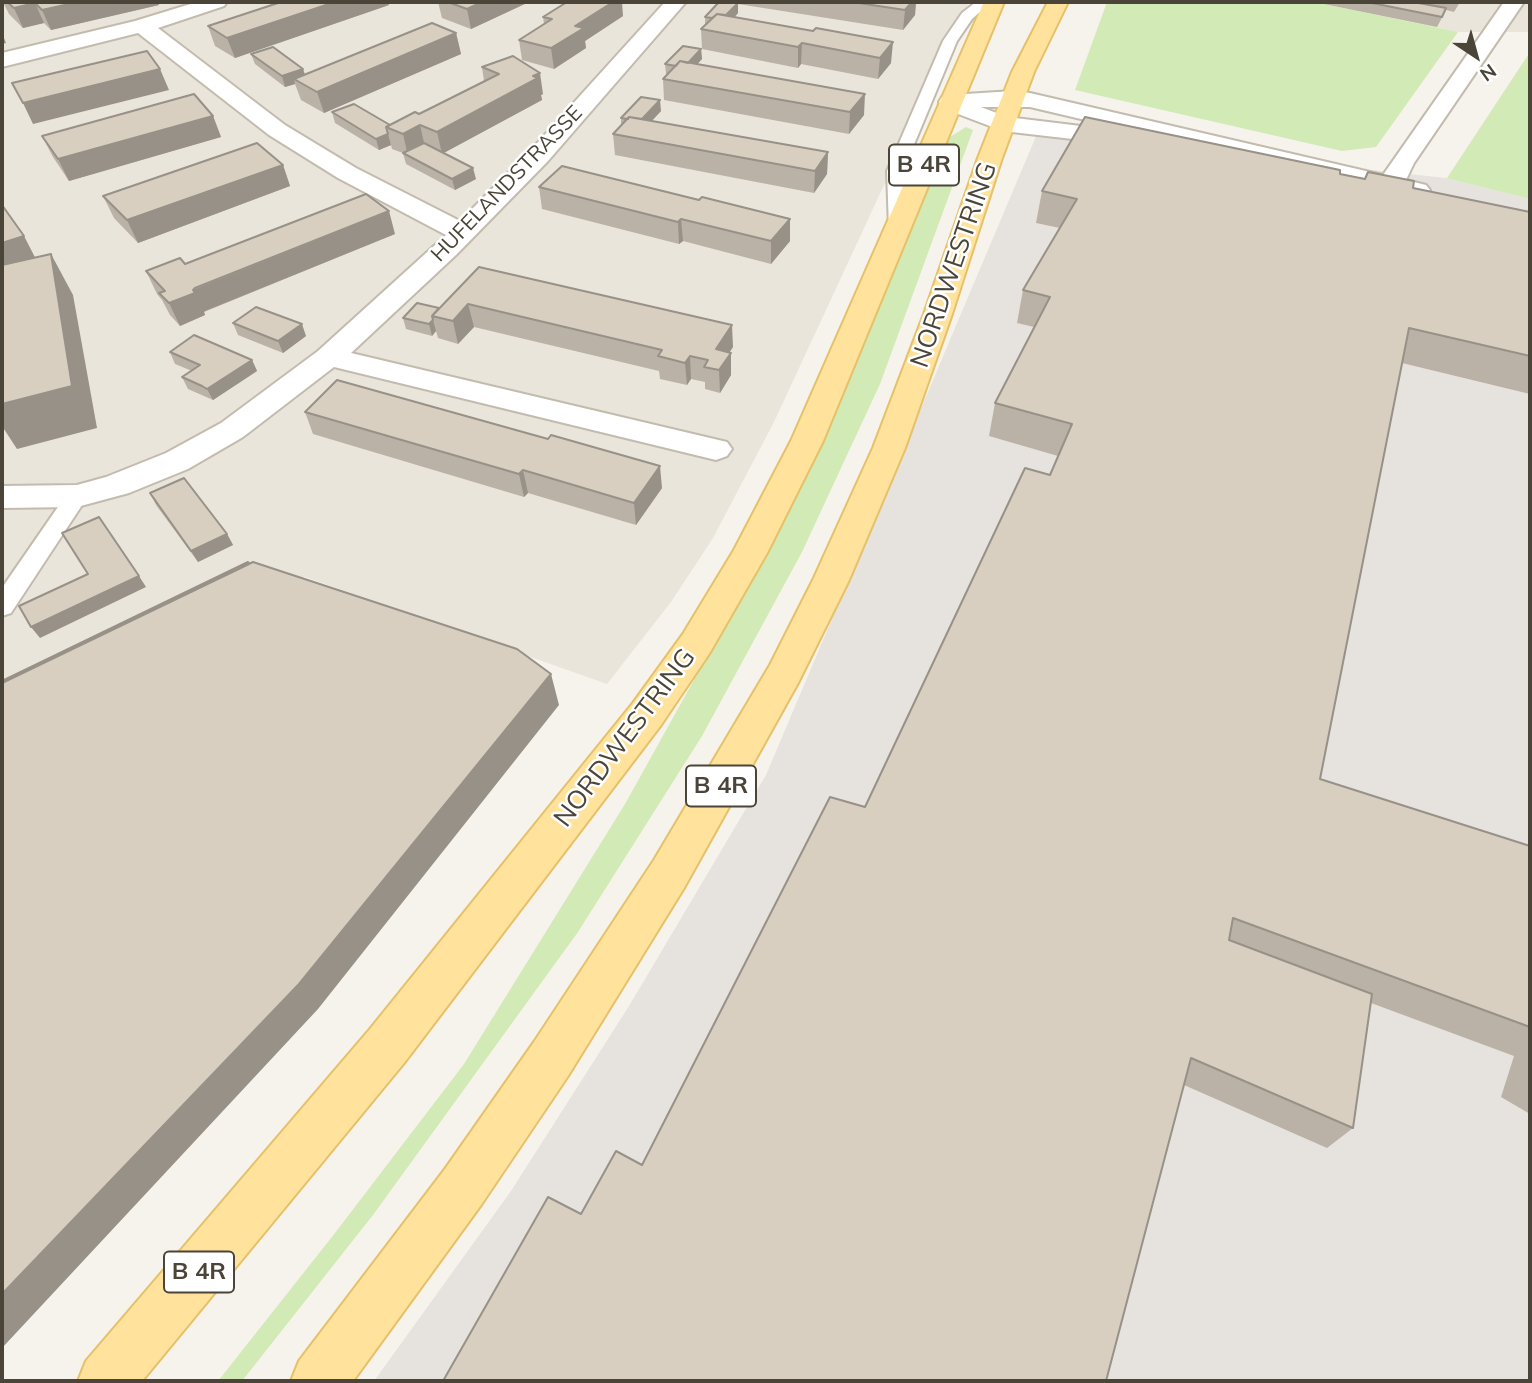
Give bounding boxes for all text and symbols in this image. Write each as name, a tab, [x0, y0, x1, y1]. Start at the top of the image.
north arrow	[1441, 21, 1511, 91]
text: N	[1475, 59, 1501, 87]
street label: HUFELANDSTRASSE	[426, 101, 588, 267]
road number: B 4R	[889, 145, 959, 186]
street label: NORDWESTRING	[904, 158, 1004, 372]
street label: NORDWESTRING	[548, 643, 702, 833]
road number: B 4R	[686, 766, 756, 806]
road number: B 4R	[164, 1252, 234, 1292]

